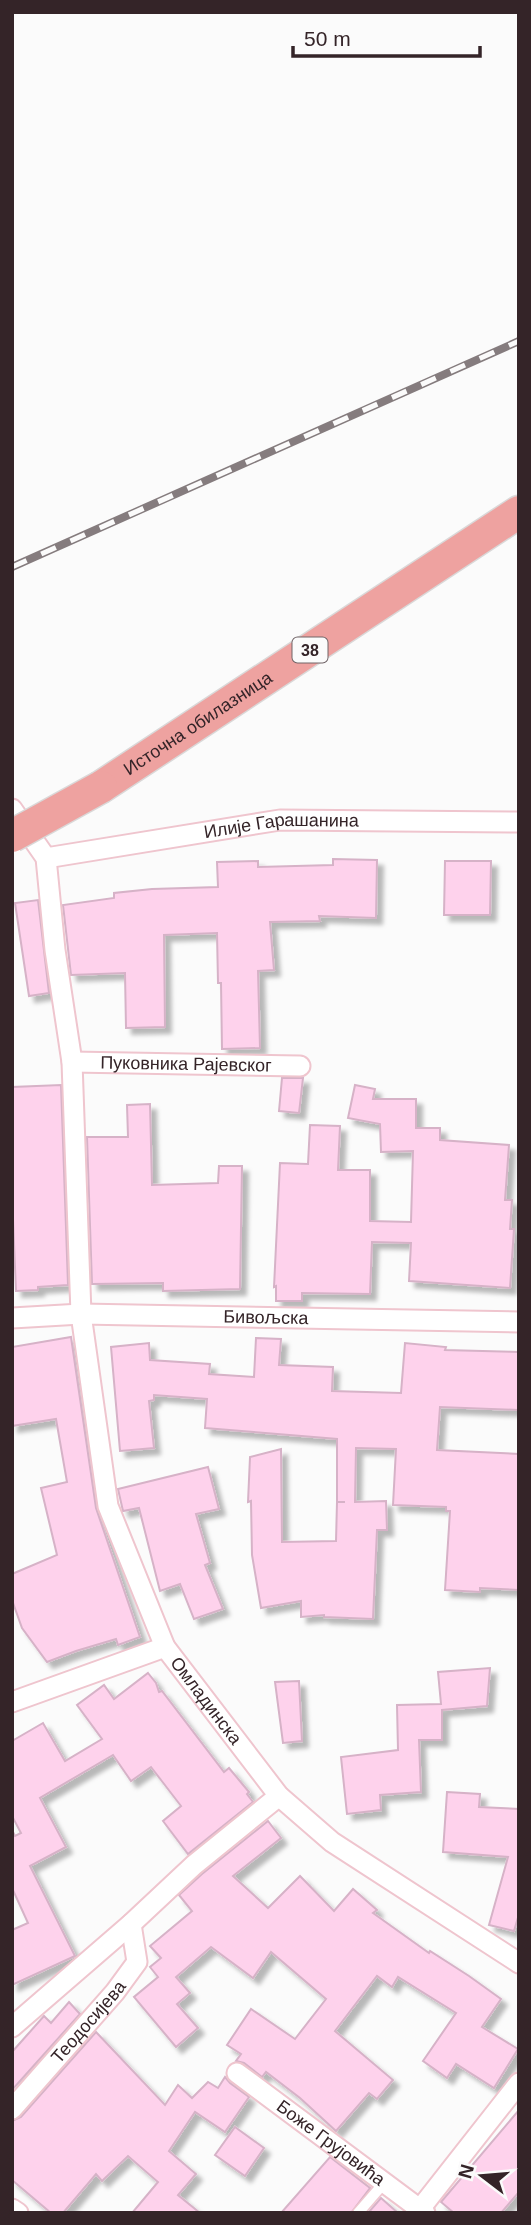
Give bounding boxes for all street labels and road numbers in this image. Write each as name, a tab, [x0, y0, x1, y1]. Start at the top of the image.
road number: 38	[292, 638, 328, 663]
street label: Источна обилазница	[120, 667, 277, 779]
street label: Илије Гарашанина	[202, 809, 360, 842]
street label: Пуковника Рајевског	[100, 1052, 272, 1076]
street label: Бивољска	[223, 1307, 309, 1328]
street label: Омладинска	[166, 1653, 246, 1749]
street label: Теодосијева	[47, 1976, 130, 2067]
street label: Боже Грујовића	[273, 2096, 390, 2190]

